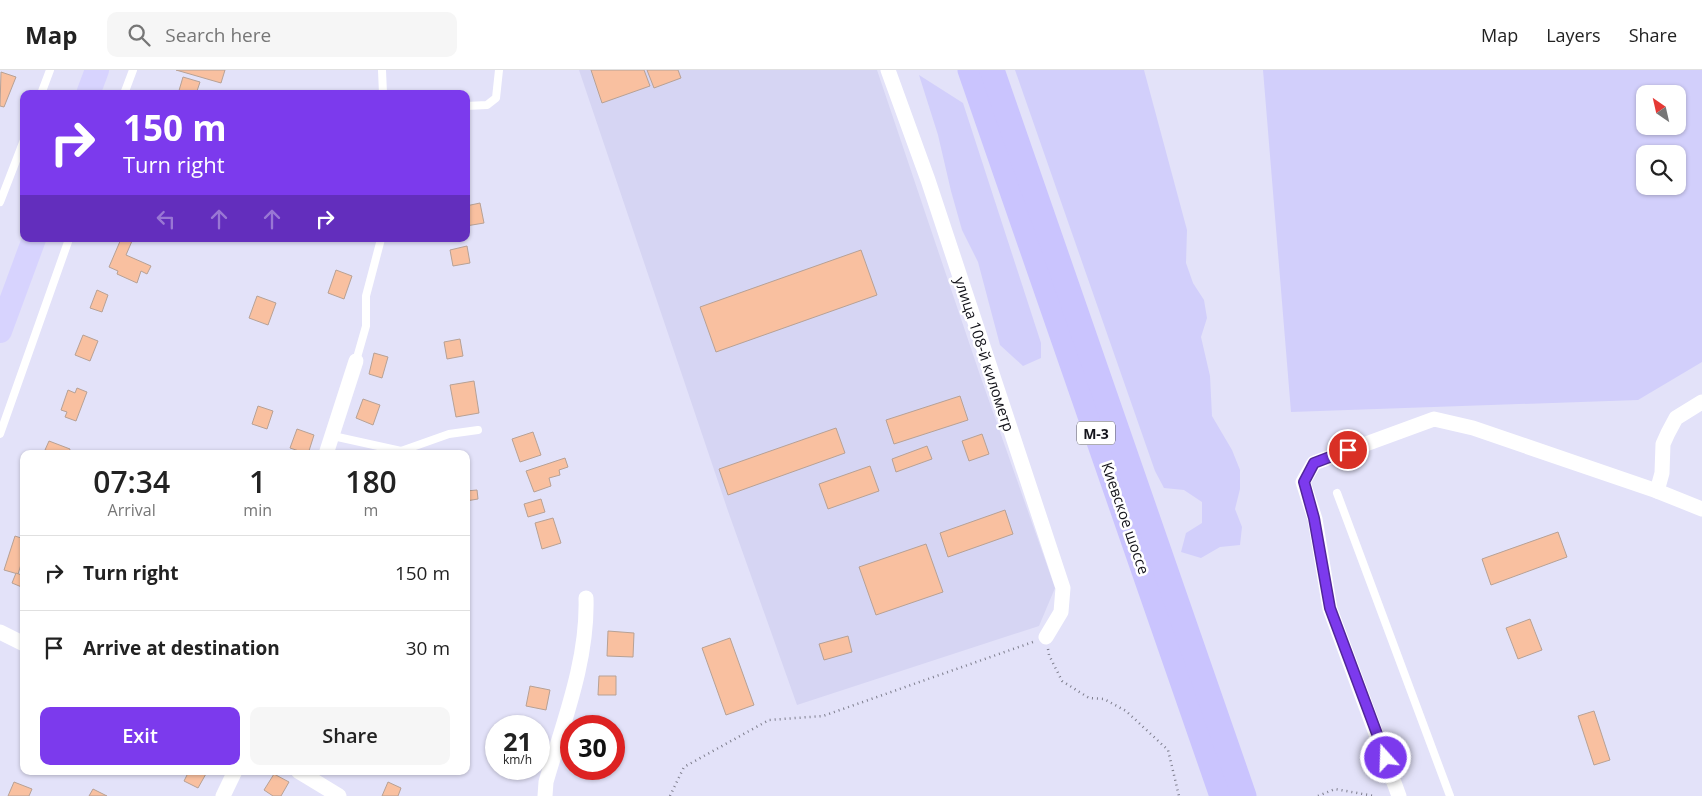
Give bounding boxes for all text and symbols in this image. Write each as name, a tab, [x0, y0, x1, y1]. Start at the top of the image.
search box	[107, 12, 457, 57]
text: Map	[25, 18, 77, 51]
icon: search	[125, 21, 153, 49]
text: Search here	[165, 22, 271, 48]
text: Map	[1481, 23, 1518, 47]
text: Layers	[1546, 23, 1601, 47]
text: Share	[1629, 23, 1677, 47]
north arrow	[1636, 85, 1686, 135]
map controls	[1636, 85, 1686, 195]
text: 150 m	[123, 104, 227, 151]
icon: right	[40, 110, 105, 175]
button: search	[1636, 145, 1686, 195]
text: Turn right	[123, 149, 225, 179]
icon: left	[152, 205, 180, 233]
icon: ahead	[205, 205, 233, 233]
icon: ahead	[258, 205, 286, 233]
icon: right	[311, 205, 339, 233]
street label: улица 108-й километр	[950, 274, 1020, 434]
road number: М-3	[1077, 422, 1115, 444]
pin	[1327, 429, 1369, 471]
icon: arrive	[1334, 436, 1362, 464]
street label: Киевское шоссе	[1097, 459, 1155, 577]
text: 07:34	[93, 461, 170, 502]
text: 1	[249, 461, 266, 502]
text: 180	[345, 461, 397, 502]
text: Arrival	[108, 499, 156, 521]
text: min	[243, 499, 272, 521]
text: m	[364, 499, 378, 521]
icon: right	[40, 559, 68, 587]
text: Turn right	[83, 560, 178, 586]
text: 150 m	[395, 560, 450, 586]
icon: arrive	[40, 634, 68, 662]
text: Arrive at destination	[83, 635, 280, 661]
text: 30 m	[406, 635, 450, 661]
button: Exit	[40, 707, 240, 765]
button: Share	[250, 707, 450, 765]
speed limit sign: 30	[560, 715, 625, 780]
text: 21	[503, 724, 532, 758]
position arrow	[1359, 731, 1411, 783]
text: km/h	[503, 751, 532, 768]

